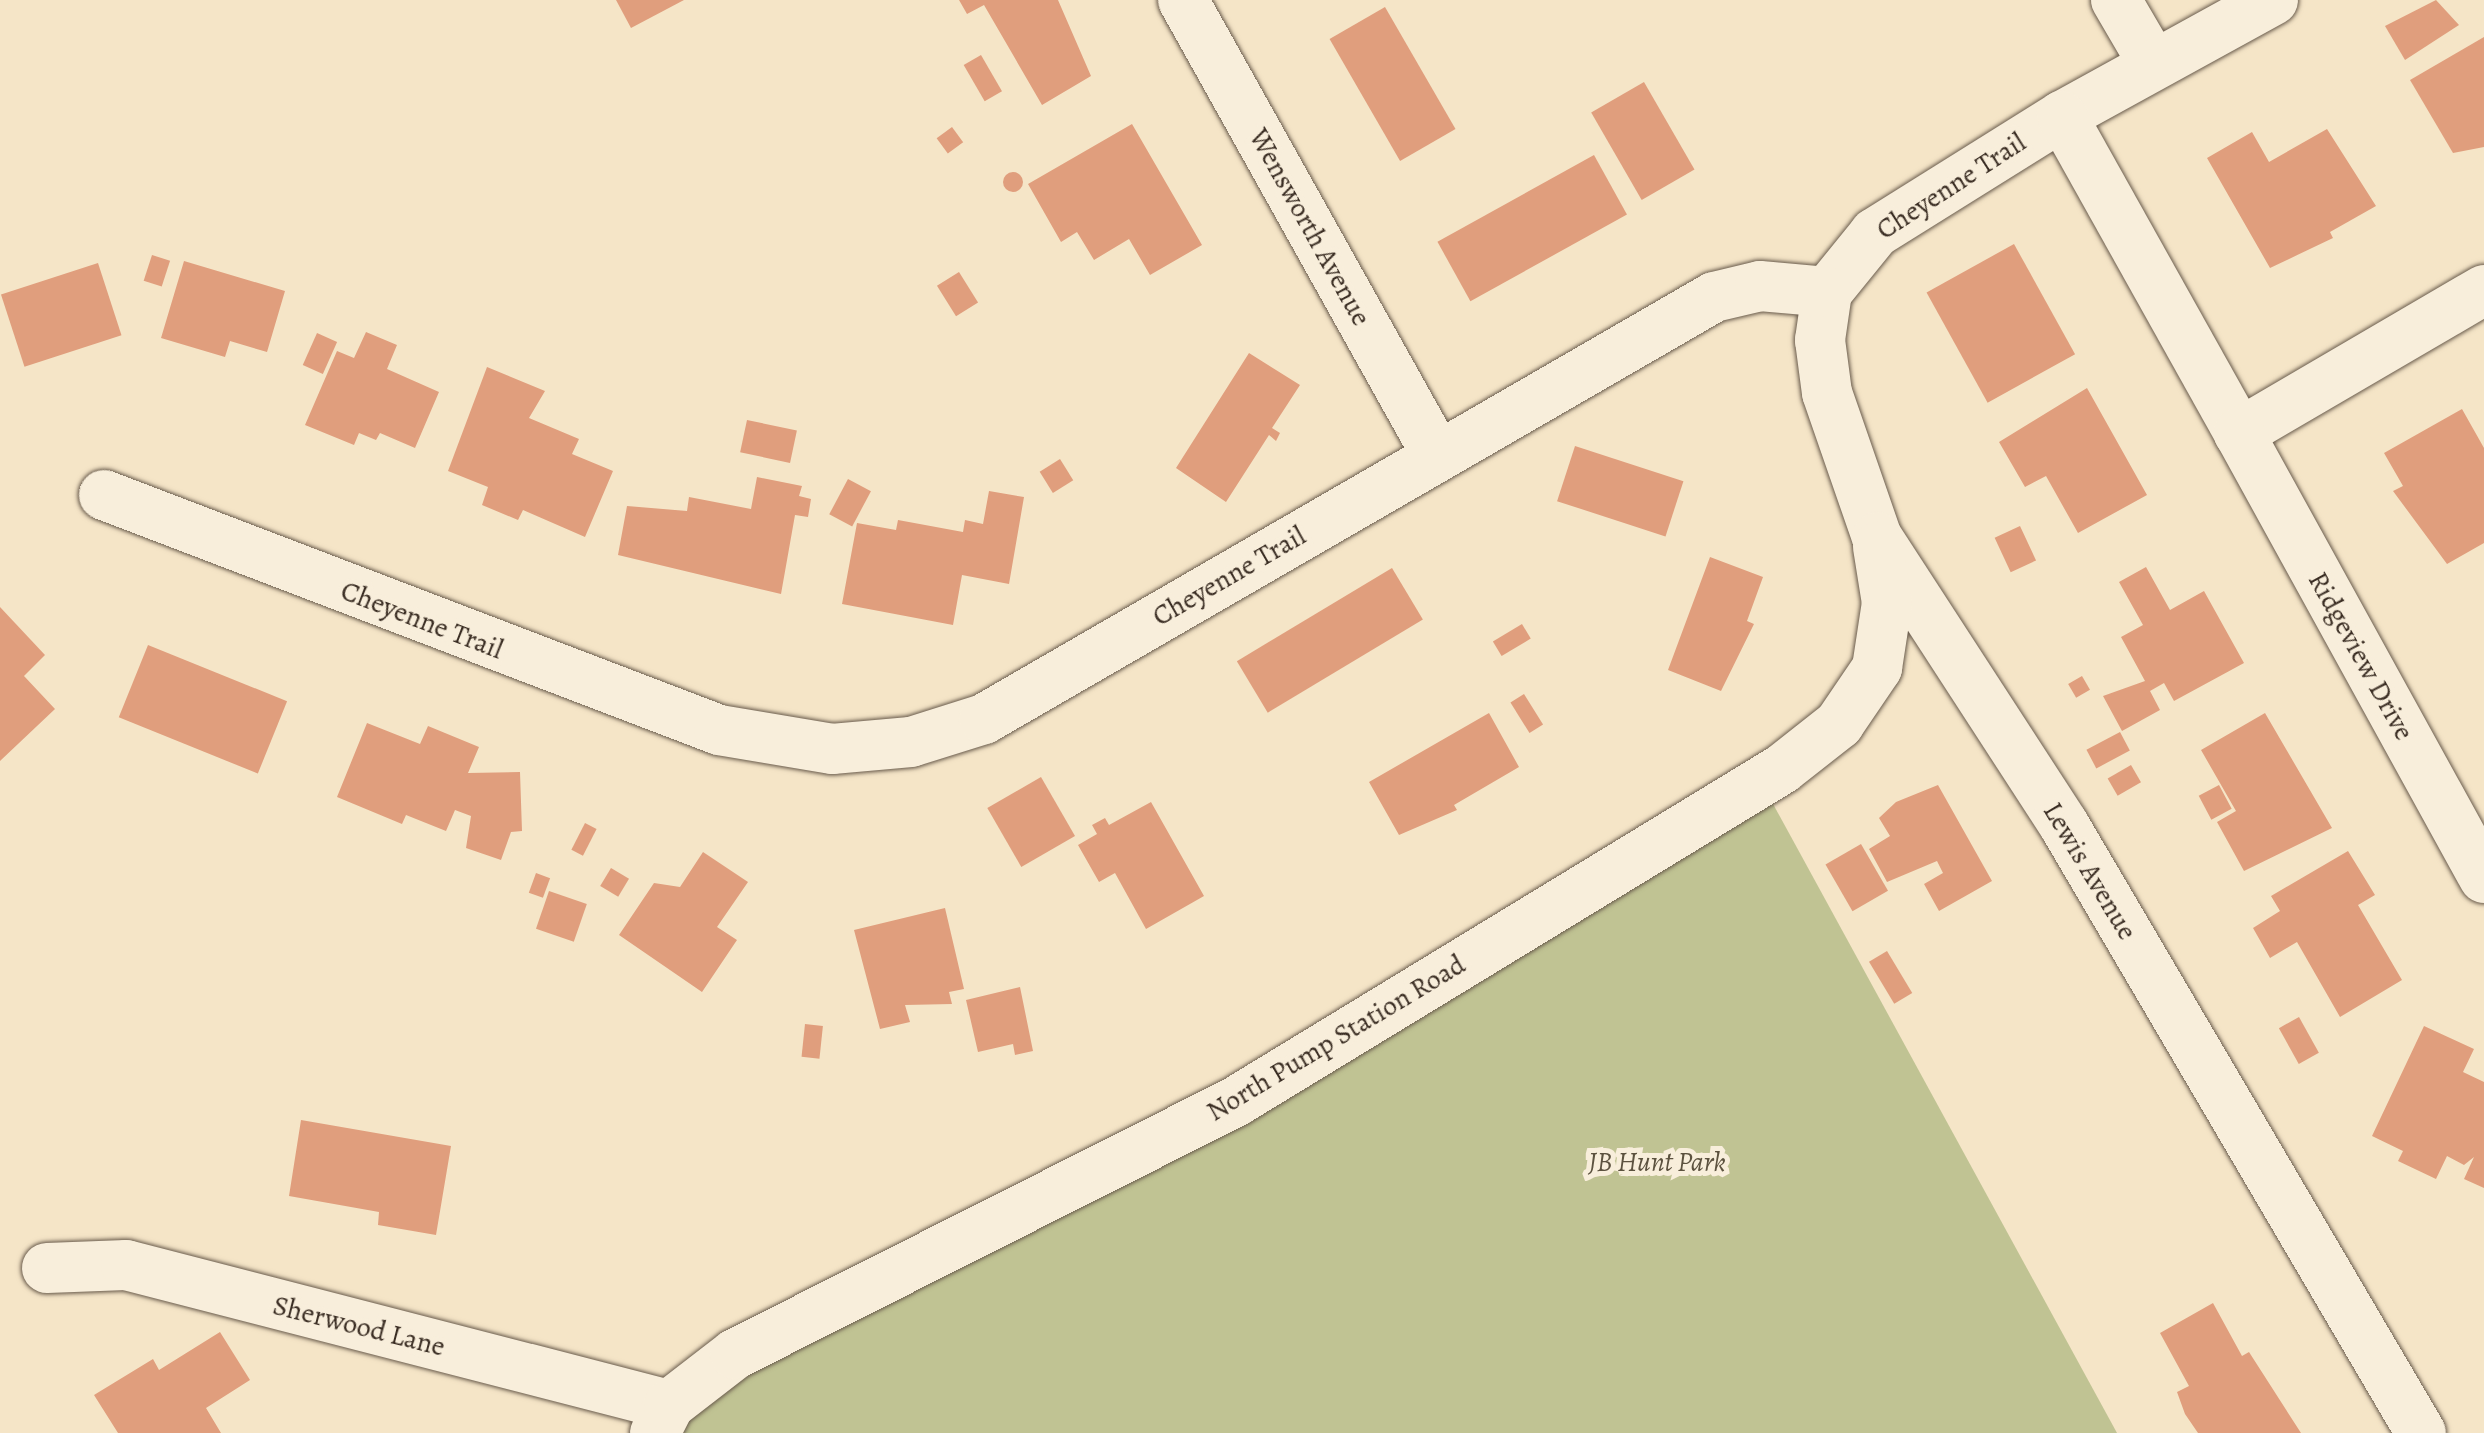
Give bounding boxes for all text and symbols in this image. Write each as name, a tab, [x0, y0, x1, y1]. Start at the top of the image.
street label: Wensworth Avenue	[1242, 123, 1378, 331]
street label: Cheyenne Trail	[1870, 125, 2032, 247]
street label: Cheyenne Trail	[1147, 519, 1311, 633]
street label: Ridgeview Drive	[2301, 566, 2421, 746]
street label: Cheyenne Trail	[336, 574, 508, 666]
street label: Lewis Avenue	[2036, 796, 2144, 946]
street label: North Pump Station Road	[1201, 947, 1471, 1129]
park label: JB Hunt Park	[1588, 1145, 1726, 1179]
street label: Sherwood Lane	[270, 1288, 448, 1364]

